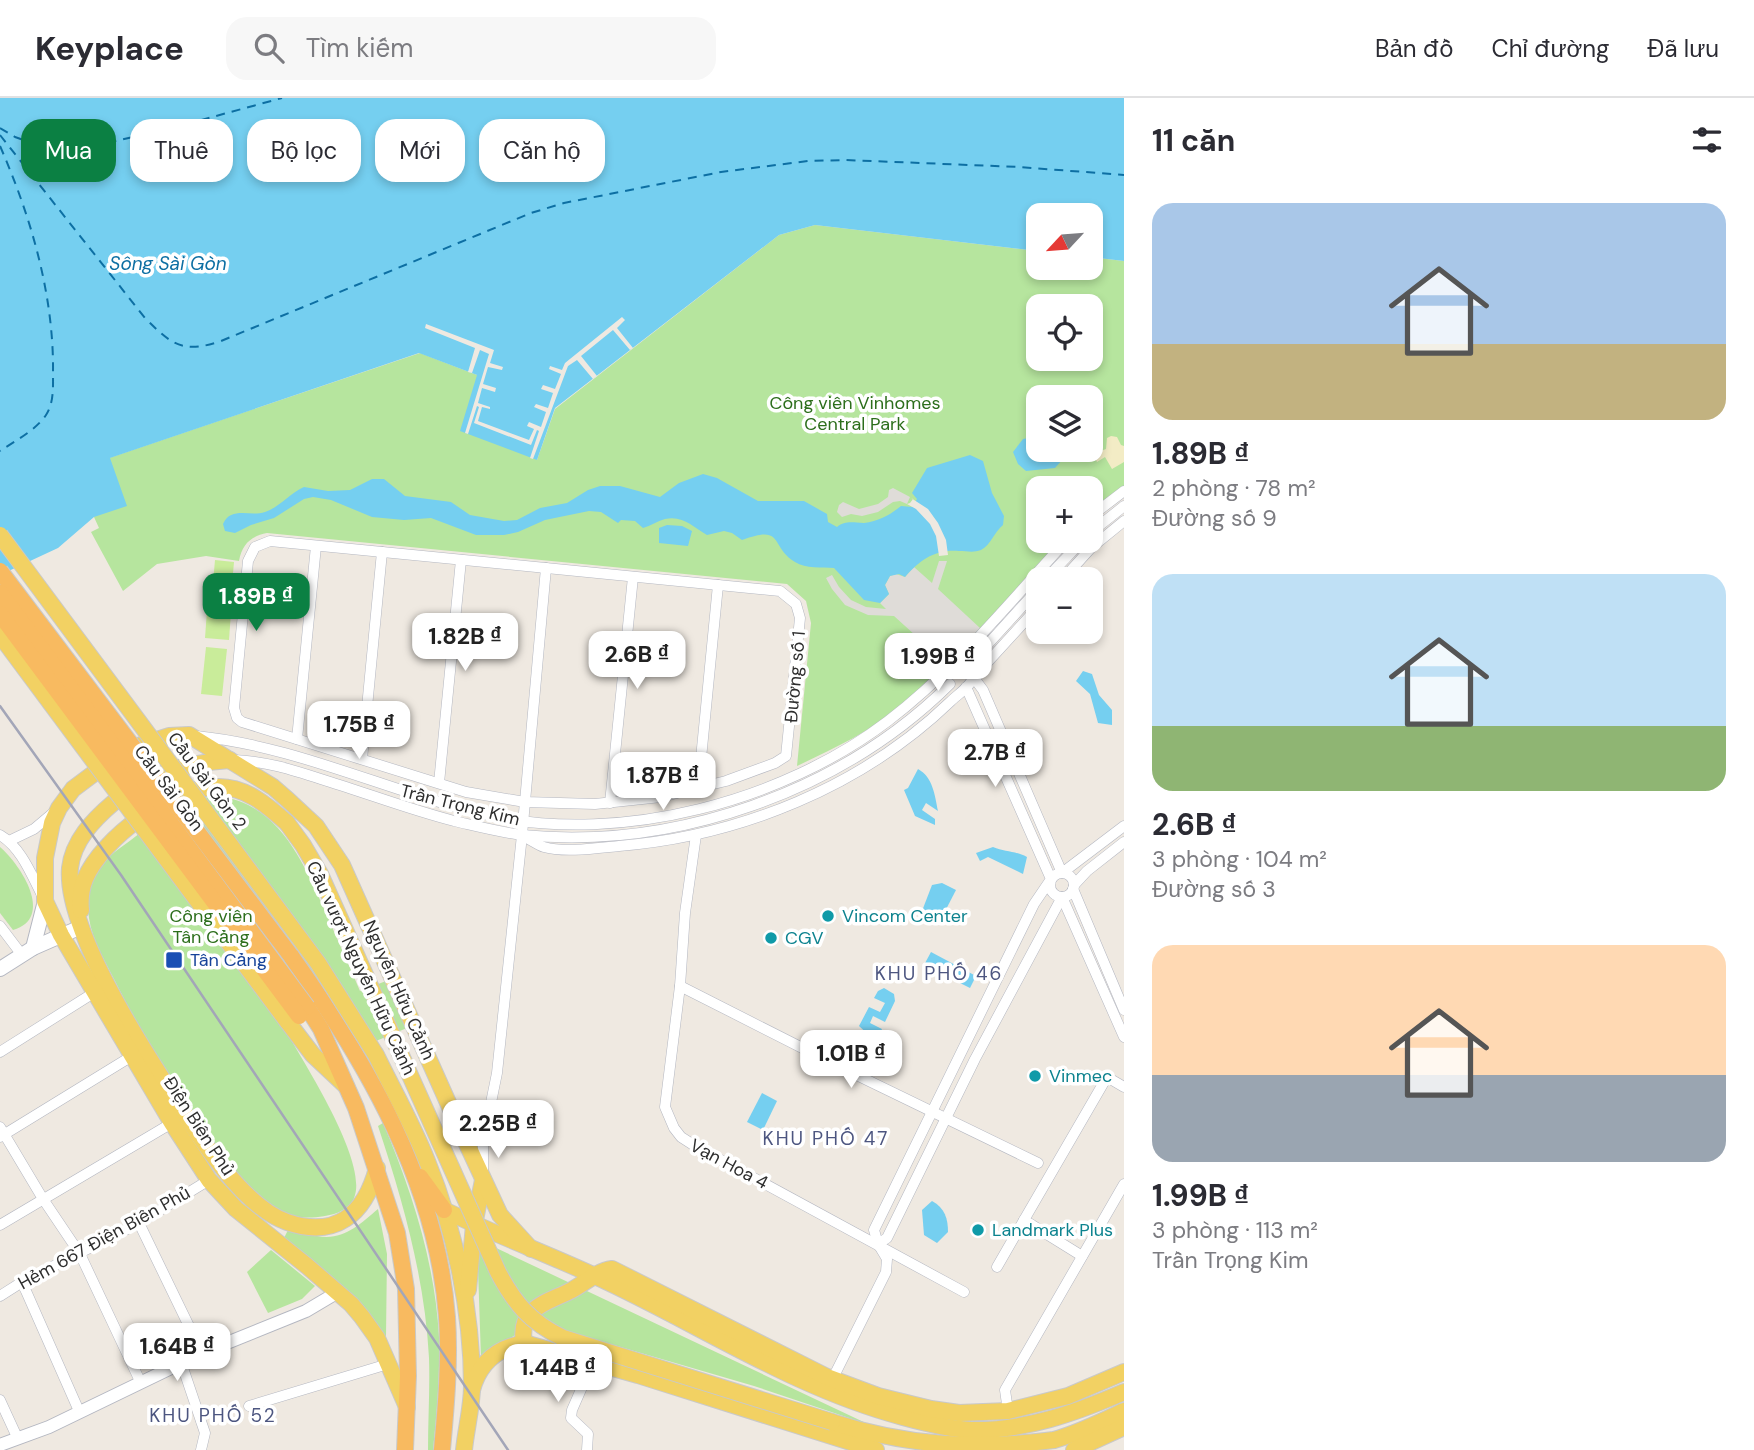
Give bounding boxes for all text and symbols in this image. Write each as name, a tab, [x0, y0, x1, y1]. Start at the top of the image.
search box	[226, 17, 716, 80]
text: Keyplace	[35, 27, 184, 70]
icon: search	[250, 29, 288, 67]
text: Tìm kiếm	[306, 31, 414, 65]
text: Bản đồ	[1375, 33, 1453, 64]
text: Chỉ đường	[1491, 33, 1609, 64]
text: Đã lưu	[1647, 33, 1719, 64]
chip: Mua	[21, 119, 116, 182]
chip: Thuê	[130, 119, 233, 182]
chip: Bộ lọc	[247, 119, 361, 182]
chip: Mới	[375, 119, 465, 182]
chip: Căn hộ	[479, 119, 605, 182]
text: 11 căn	[1152, 121, 1235, 160]
icon: filters	[1688, 121, 1726, 159]
north arrow	[1026, 203, 1102, 280]
map controls	[1026, 203, 1103, 644]
icon: home	[1376, 248, 1502, 374]
water label: Sông Sài Gòn	[109, 251, 227, 276]
button: locate	[1026, 294, 1103, 371]
button: layers	[1026, 385, 1103, 462]
park label: Công viên Vinhomes Central Park	[770, 391, 940, 436]
text: 1.89B ₫	[1152, 434, 1249, 473]
text: 2 phòng · 78 m²	[1152, 473, 1316, 503]
button: +	[1026, 476, 1103, 553]
text: Đường số 9	[1152, 503, 1277, 533]
button: −	[1026, 567, 1103, 644]
pin: 1.89B ₫	[191, 574, 321, 633]
text: 1.89B ₫	[219, 581, 293, 611]
pin: 1.82B ₫	[400, 614, 530, 673]
icon: home	[1376, 619, 1502, 745]
text: 1.82B ₫	[428, 621, 502, 651]
street label: Đường số 1	[779, 630, 811, 724]
pin: 2.6B ₫	[580, 632, 694, 691]
pin: 1.99B ₫	[873, 634, 1003, 693]
text: 2.6B ₫	[605, 639, 669, 669]
text: 1.99B ₫	[901, 641, 975, 671]
pin: 1.75B ₫	[294, 702, 424, 761]
text: 1.75B ₫	[323, 709, 395, 739]
street label: Cầu Sài Gòn 2	[163, 728, 251, 834]
pin: 2.7B ₫	[938, 730, 1052, 789]
text: 2.7B ₫	[964, 737, 1026, 767]
street label: Cầu Sài Gòn	[130, 741, 208, 835]
pin: 1.87B ₫	[598, 752, 728, 812]
text: 1.87B ₫	[627, 760, 699, 790]
street label: Trần Trọng Kim	[398, 779, 522, 831]
text: 2.6B ₫	[1152, 805, 1237, 844]
text: 3 phòng · 104 m²	[1152, 844, 1327, 874]
street label: Cầu vượt Nguyễn Hữu Cảnh	[303, 859, 419, 1077]
text: Đường số 3	[1152, 874, 1276, 904]
park label: Công viên Tân Cảng	[169, 904, 253, 949]
place label: Vincom Center	[842, 904, 968, 928]
marker: Vincom Center	[820, 908, 836, 924]
street label: Nguyễn Hữu Cảnh	[359, 917, 439, 1063]
place label: CGV	[785, 926, 824, 950]
marker: CGV	[763, 930, 779, 946]
place label: Tân Cảng	[190, 948, 267, 972]
marker: Tân Cảng	[164, 950, 184, 970]
district label: KHU PHỐ 46	[875, 961, 1003, 986]
icon: home	[1376, 990, 1502, 1116]
pin: 1.01B ₫	[786, 1030, 916, 1090]
text: 1.01B ₫	[816, 1038, 886, 1068]
place label: Vinmec	[1049, 1064, 1112, 1088]
marker: Vinmec	[1027, 1068, 1043, 1084]
street label: Điện Biên Phủ	[158, 1072, 240, 1180]
pin: 2.25B ₫	[433, 1100, 563, 1160]
text: 2.25B ₫	[459, 1108, 537, 1138]
district label: KHU PHỐ 47	[763, 1126, 889, 1151]
street label: Vạn Hoa 4	[686, 1133, 772, 1195]
text: 1.99B ₫	[1152, 1176, 1249, 1215]
street label: Hẻm 667 Điện Biên Phủ	[14, 1181, 194, 1295]
text: 3 phòng · 113 m²	[1152, 1215, 1318, 1245]
place label: Landmark Plus	[992, 1218, 1113, 1242]
marker: Landmark Plus	[970, 1222, 986, 1238]
text: Trần Trọng Kim	[1152, 1245, 1308, 1275]
pin: 1.64B ₫	[112, 1324, 242, 1383]
text: 1.64B ₫	[140, 1331, 214, 1361]
pin: 1.44B ₫	[493, 1344, 623, 1404]
text: 1.44B ₫	[520, 1352, 596, 1382]
district label: KHU PHỐ 52	[149, 1403, 277, 1428]

